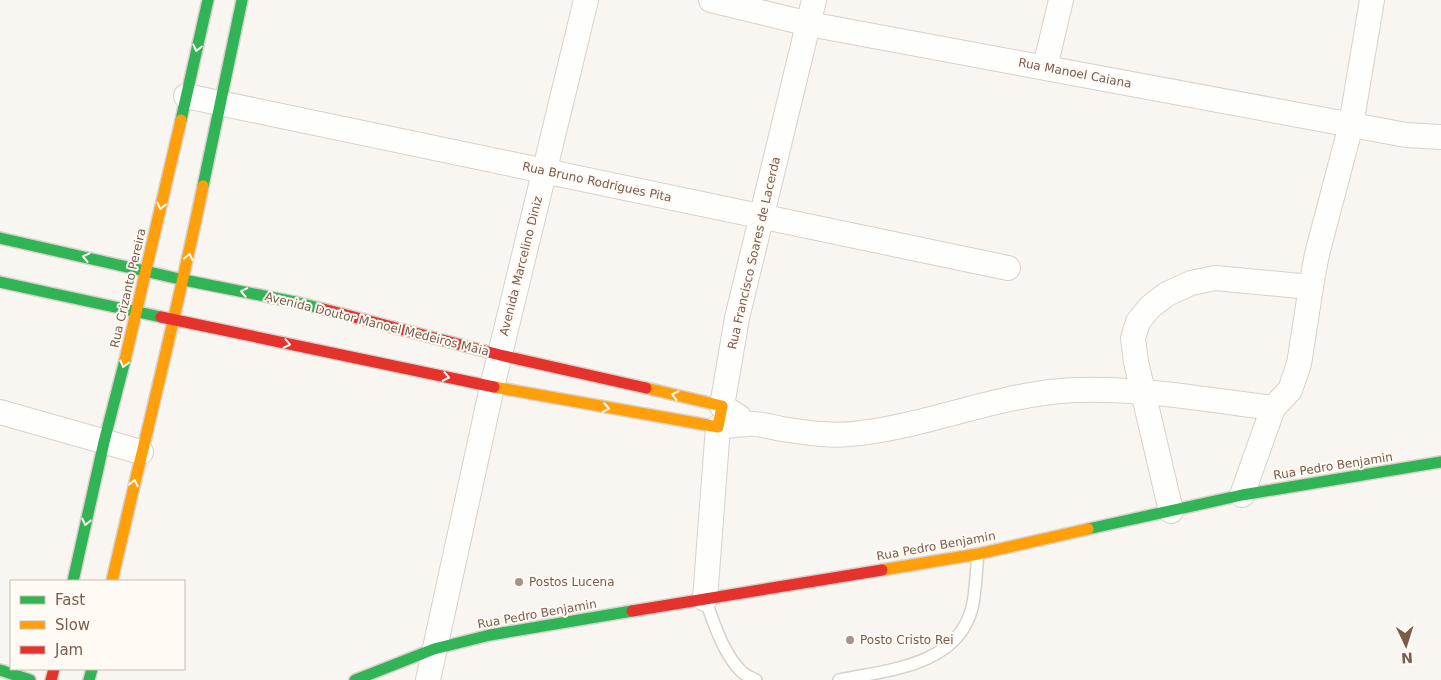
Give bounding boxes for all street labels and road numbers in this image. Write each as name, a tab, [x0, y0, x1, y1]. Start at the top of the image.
street label: Rua Manoel Caiana	[1017, 55, 1133, 91]
street label: Rua Francisco Soares de Lacerda	[725, 155, 783, 351]
street label: Rua Bruno Rodrigues Pita	[521, 159, 673, 205]
street label: Avenida Marcelino Diniz	[497, 195, 545, 337]
street label: Rua Crizanto Pereira	[107, 227, 149, 349]
street label: Avenida Doutor Manoel Medeiros Maia	[264, 289, 490, 359]
street label: Rua Pedro Benjamin	[1272, 450, 1394, 482]
street label: Rua Pedro Benjamin	[875, 529, 997, 563]
street label: Rua Pedro Benjamin	[476, 597, 598, 631]

